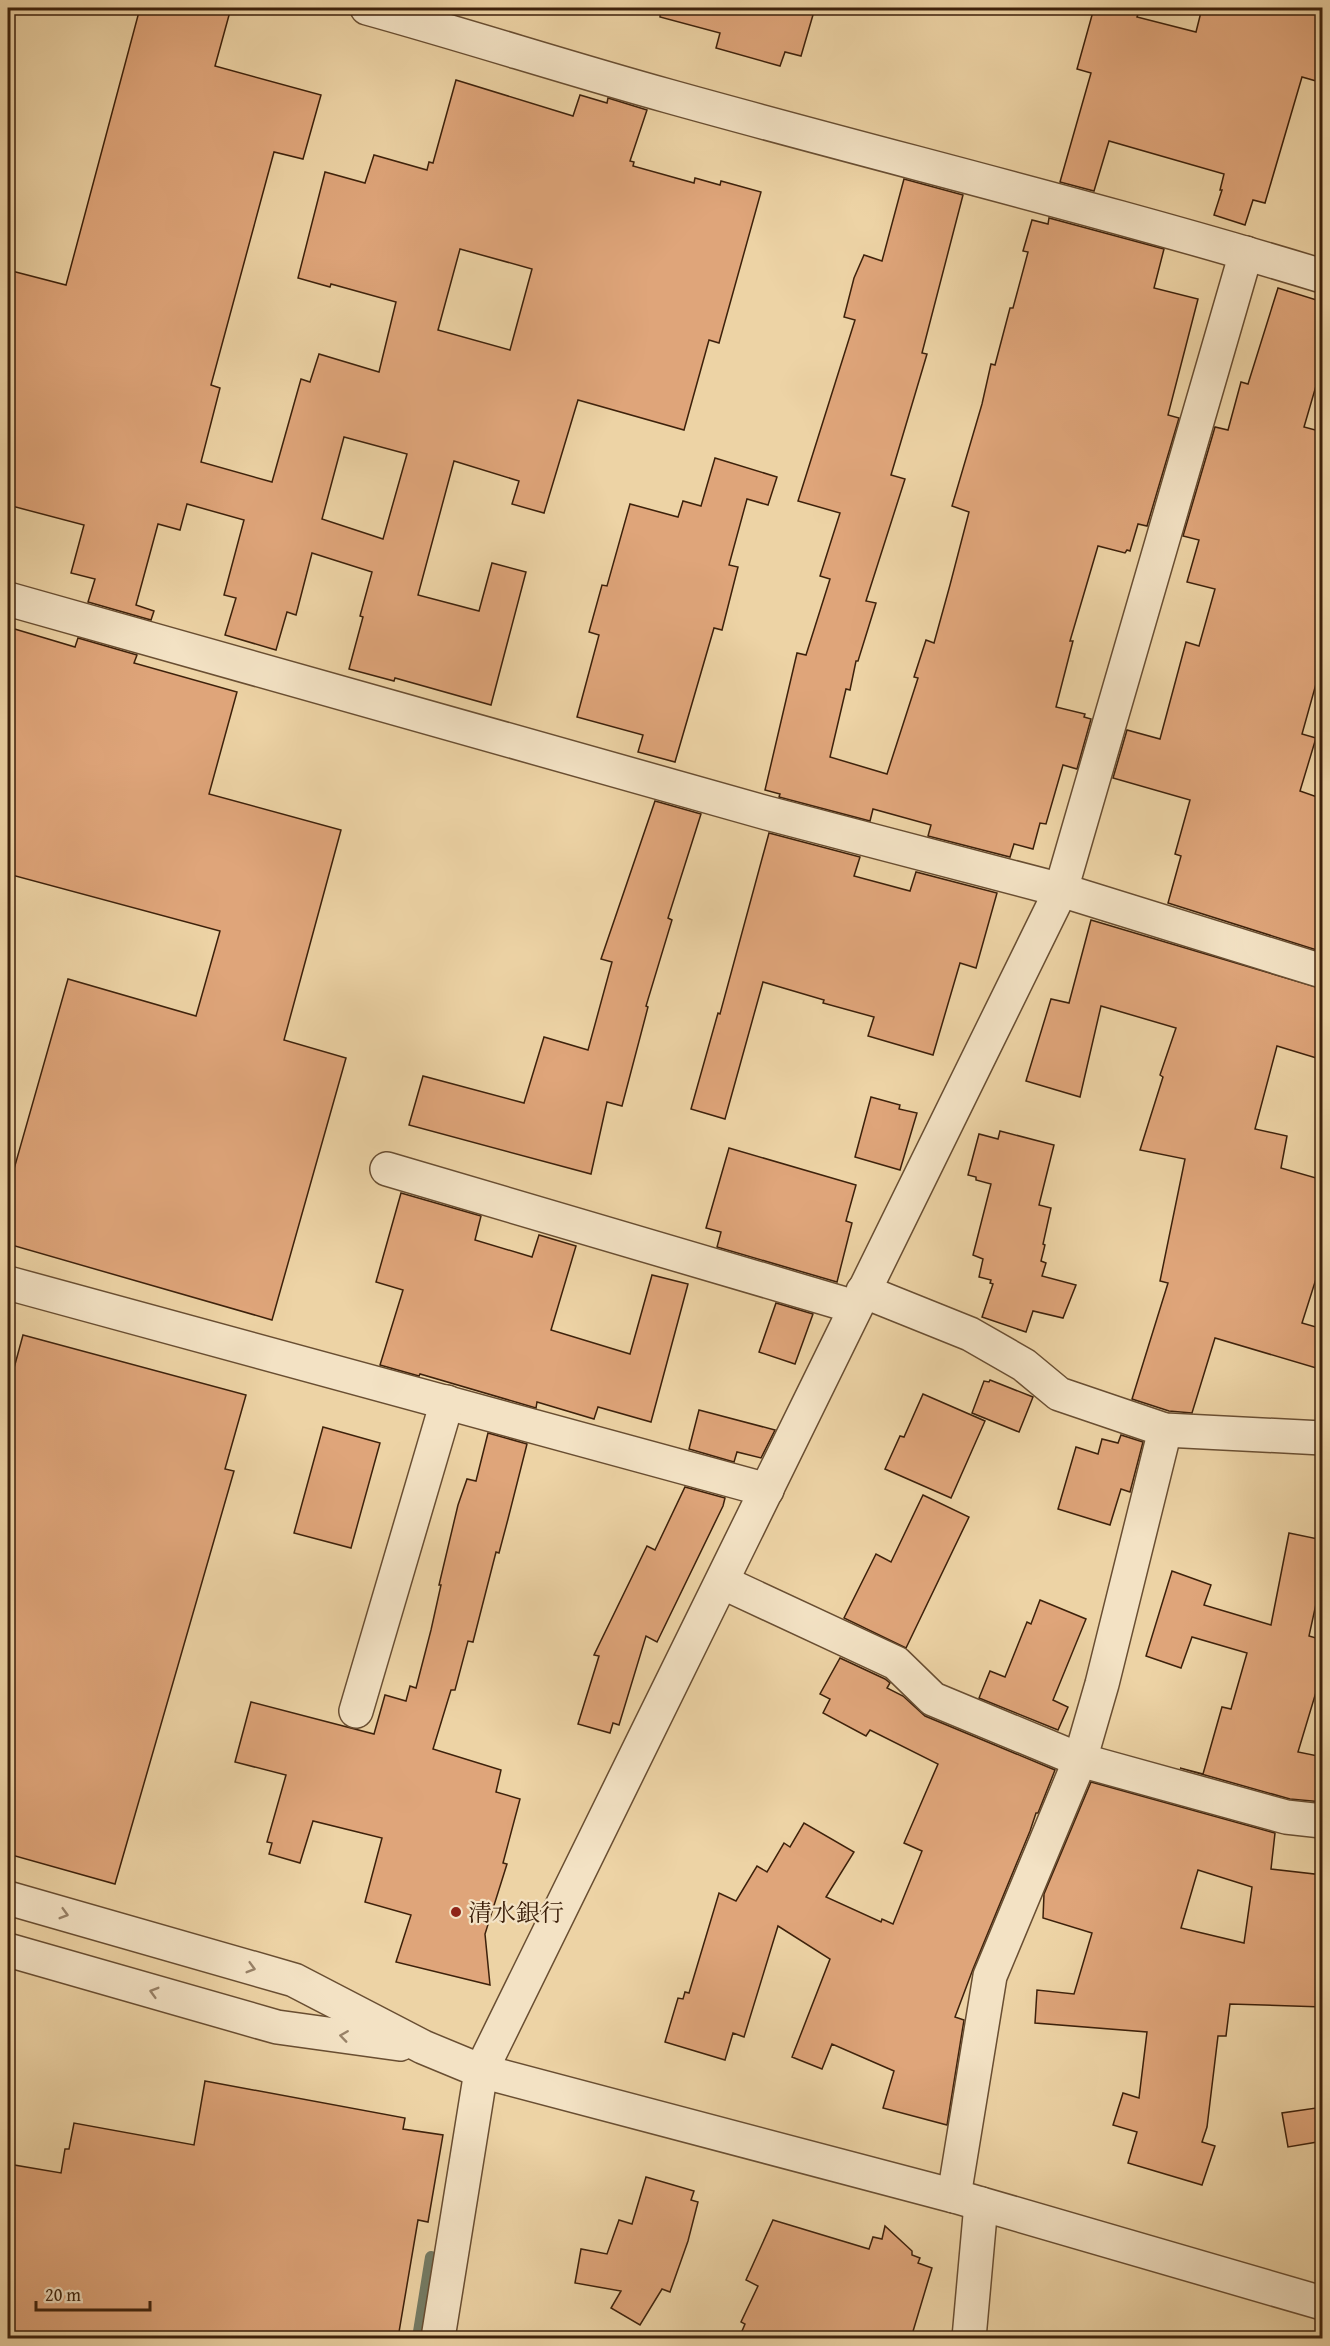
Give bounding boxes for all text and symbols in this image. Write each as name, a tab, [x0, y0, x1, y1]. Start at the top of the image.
place label: 清水銀行	[468, 1895, 564, 1930]
marker: 清水銀行	[449, 1905, 463, 1919]
one-way arrow	[59, 1907, 69, 1920]
one-way arrow	[246, 1960, 256, 1973]
one-way arrow	[150, 1987, 160, 1999]
one-way arrow	[339, 2030, 348, 2043]
scale bar	[36, 2274, 150, 2312]
text: 20 m	[45, 2281, 81, 2308]

